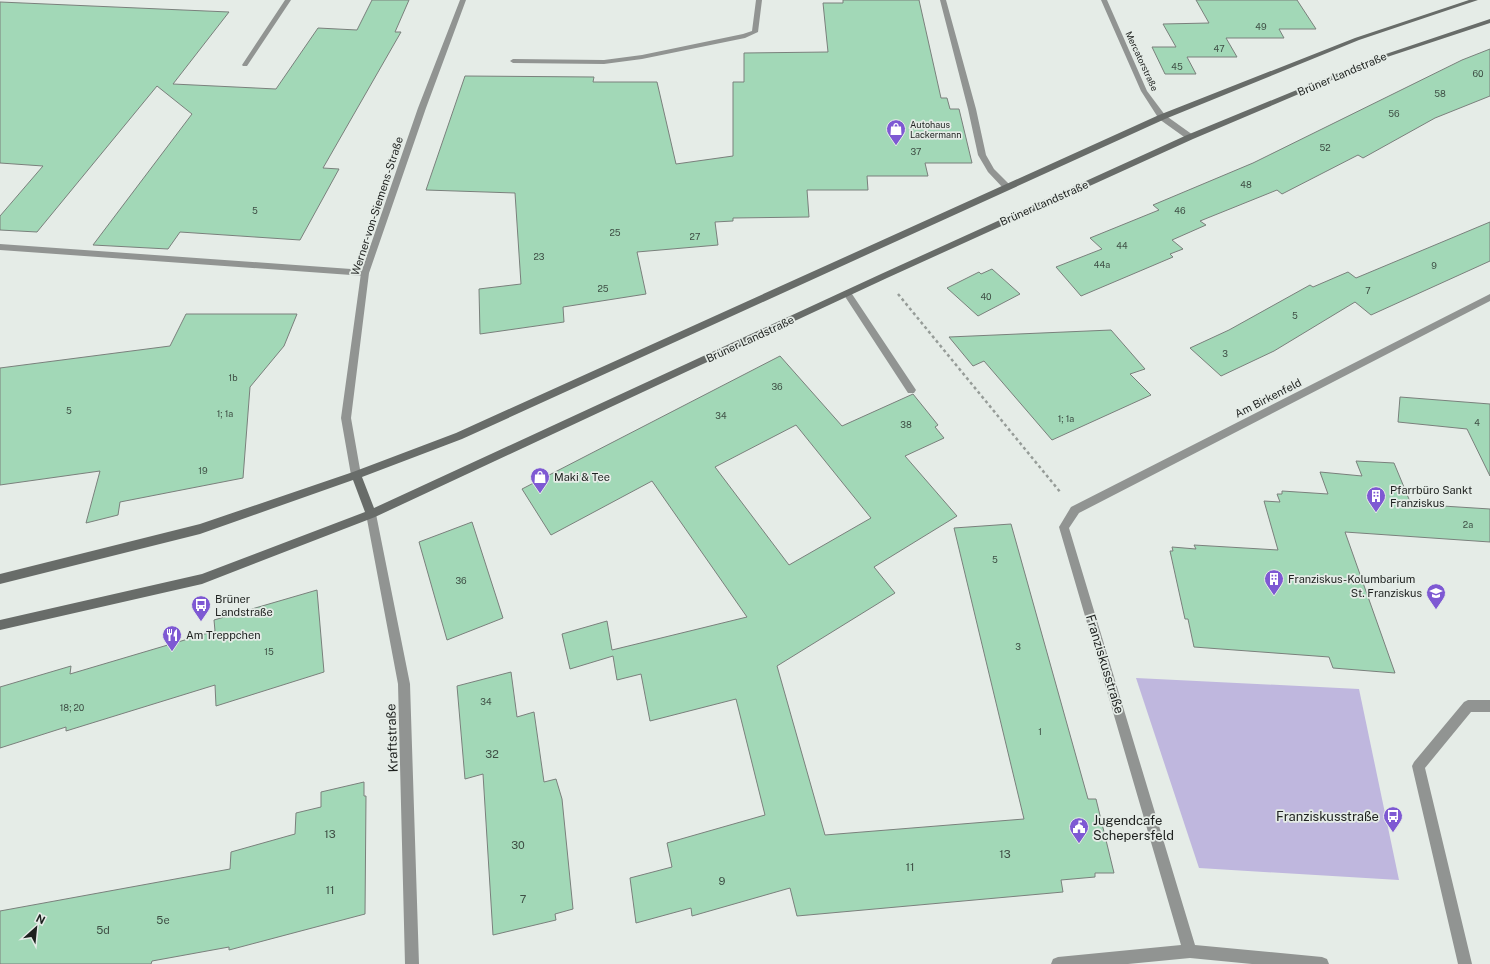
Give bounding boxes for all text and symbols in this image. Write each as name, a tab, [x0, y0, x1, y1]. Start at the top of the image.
house number: 49	[1255, 21, 1267, 32]
street label: Mercatorstraße	[1123, 29, 1161, 93]
house number: 47	[1213, 43, 1225, 54]
street label: Brüner Landstraße	[1296, 50, 1388, 98]
house number: 45	[1171, 61, 1183, 72]
house number: 60	[1472, 68, 1484, 79]
house number: 58	[1434, 88, 1446, 99]
house number: 56	[1388, 108, 1400, 119]
shop icon: Autohaus Lackermann	[885, 118, 907, 146]
place label: Autohaus Lackermann	[910, 119, 961, 140]
street label: Werner-von-Siemens-Straße	[349, 135, 405, 277]
house number: 52	[1319, 142, 1331, 153]
house number: 37	[911, 146, 921, 157]
street label: Brüner Landstraße	[998, 178, 1090, 228]
house number: 48	[1240, 179, 1252, 190]
house number: 5	[252, 205, 258, 216]
house number: 46	[1174, 205, 1186, 216]
house number: 25	[609, 227, 621, 238]
house number: 27	[690, 231, 700, 242]
house number: 44	[1116, 240, 1128, 251]
house number: 23	[533, 251, 545, 262]
house number: 44a	[1094, 259, 1110, 270]
house number: 9	[1431, 260, 1437, 271]
house number: 25	[597, 283, 609, 294]
house number: 7	[1365, 285, 1371, 296]
house number: 40	[980, 291, 992, 302]
house number: 5	[1292, 310, 1298, 321]
street label: Brüner Landstraße	[704, 313, 796, 365]
house number: 3	[1222, 348, 1228, 359]
house number: 1b	[228, 372, 238, 383]
street label: Am Birkenfeld	[1233, 376, 1303, 420]
house number: 36	[771, 381, 783, 392]
house number: 5	[66, 405, 72, 416]
house number: 1; 1a	[217, 408, 233, 419]
house number: 34	[715, 410, 727, 421]
house number: 1; 1a	[1058, 413, 1074, 424]
house number: 4	[1474, 417, 1480, 428]
house number: 38	[900, 419, 912, 430]
house number: 19	[198, 465, 208, 476]
shop icon: Maki & Tee	[529, 466, 551, 494]
place label: Maki & Tee	[554, 471, 610, 483]
place label: Pfarrbüro Sankt Franziskus	[1390, 484, 1472, 509]
building icon: Pfarrbüro Sankt Franziskus	[1365, 485, 1387, 513]
house number: 2a	[1463, 519, 1473, 530]
house number: 5	[992, 554, 998, 565]
building icon: Franziskus-Kolumbarium	[1263, 568, 1285, 596]
place label: Franziskus-Kolumbarium	[1288, 573, 1415, 585]
house number: 36	[455, 575, 467, 586]
school or university icon: St. Franziskus	[1425, 582, 1447, 610]
place label: St. Franziskus	[1351, 587, 1422, 599]
place label: Brüner Landstraße	[215, 593, 273, 618]
bus stop icon: Brüner Landstraße	[190, 594, 212, 622]
street label: Franziskusstraße	[1083, 613, 1127, 715]
restaurant icon: Am Treppchen	[161, 624, 183, 652]
place label: Am Treppchen	[186, 629, 261, 641]
house number: 3	[1015, 641, 1021, 652]
house number: 15	[264, 646, 274, 657]
house number: 34	[480, 696, 492, 707]
house number: 18; 20	[60, 702, 85, 713]
street label: Kraftstraße	[383, 703, 401, 773]
house number: 1	[1038, 726, 1042, 737]
house number: 32	[485, 748, 499, 760]
bus stop icon: Franziskusstraße	[1382, 805, 1404, 833]
place label: Franziskusstraße	[1276, 809, 1379, 824]
place label: Jugendcafe Schepersfeld	[1093, 813, 1174, 843]
public building icon: Jugendcafe Schepersfeld	[1068, 816, 1090, 844]
house number: 13	[324, 828, 336, 840]
house number: 30	[511, 839, 525, 851]
house number: 13	[999, 848, 1011, 860]
house number: 11	[906, 861, 914, 873]
house number: 9	[719, 875, 726, 887]
house number: 11	[326, 884, 334, 896]
house number: 7	[520, 893, 527, 905]
north arrow	[16, 908, 56, 948]
text: N	[34, 912, 47, 926]
house number: 5e	[156, 914, 170, 926]
house number: 5d	[96, 924, 110, 936]

